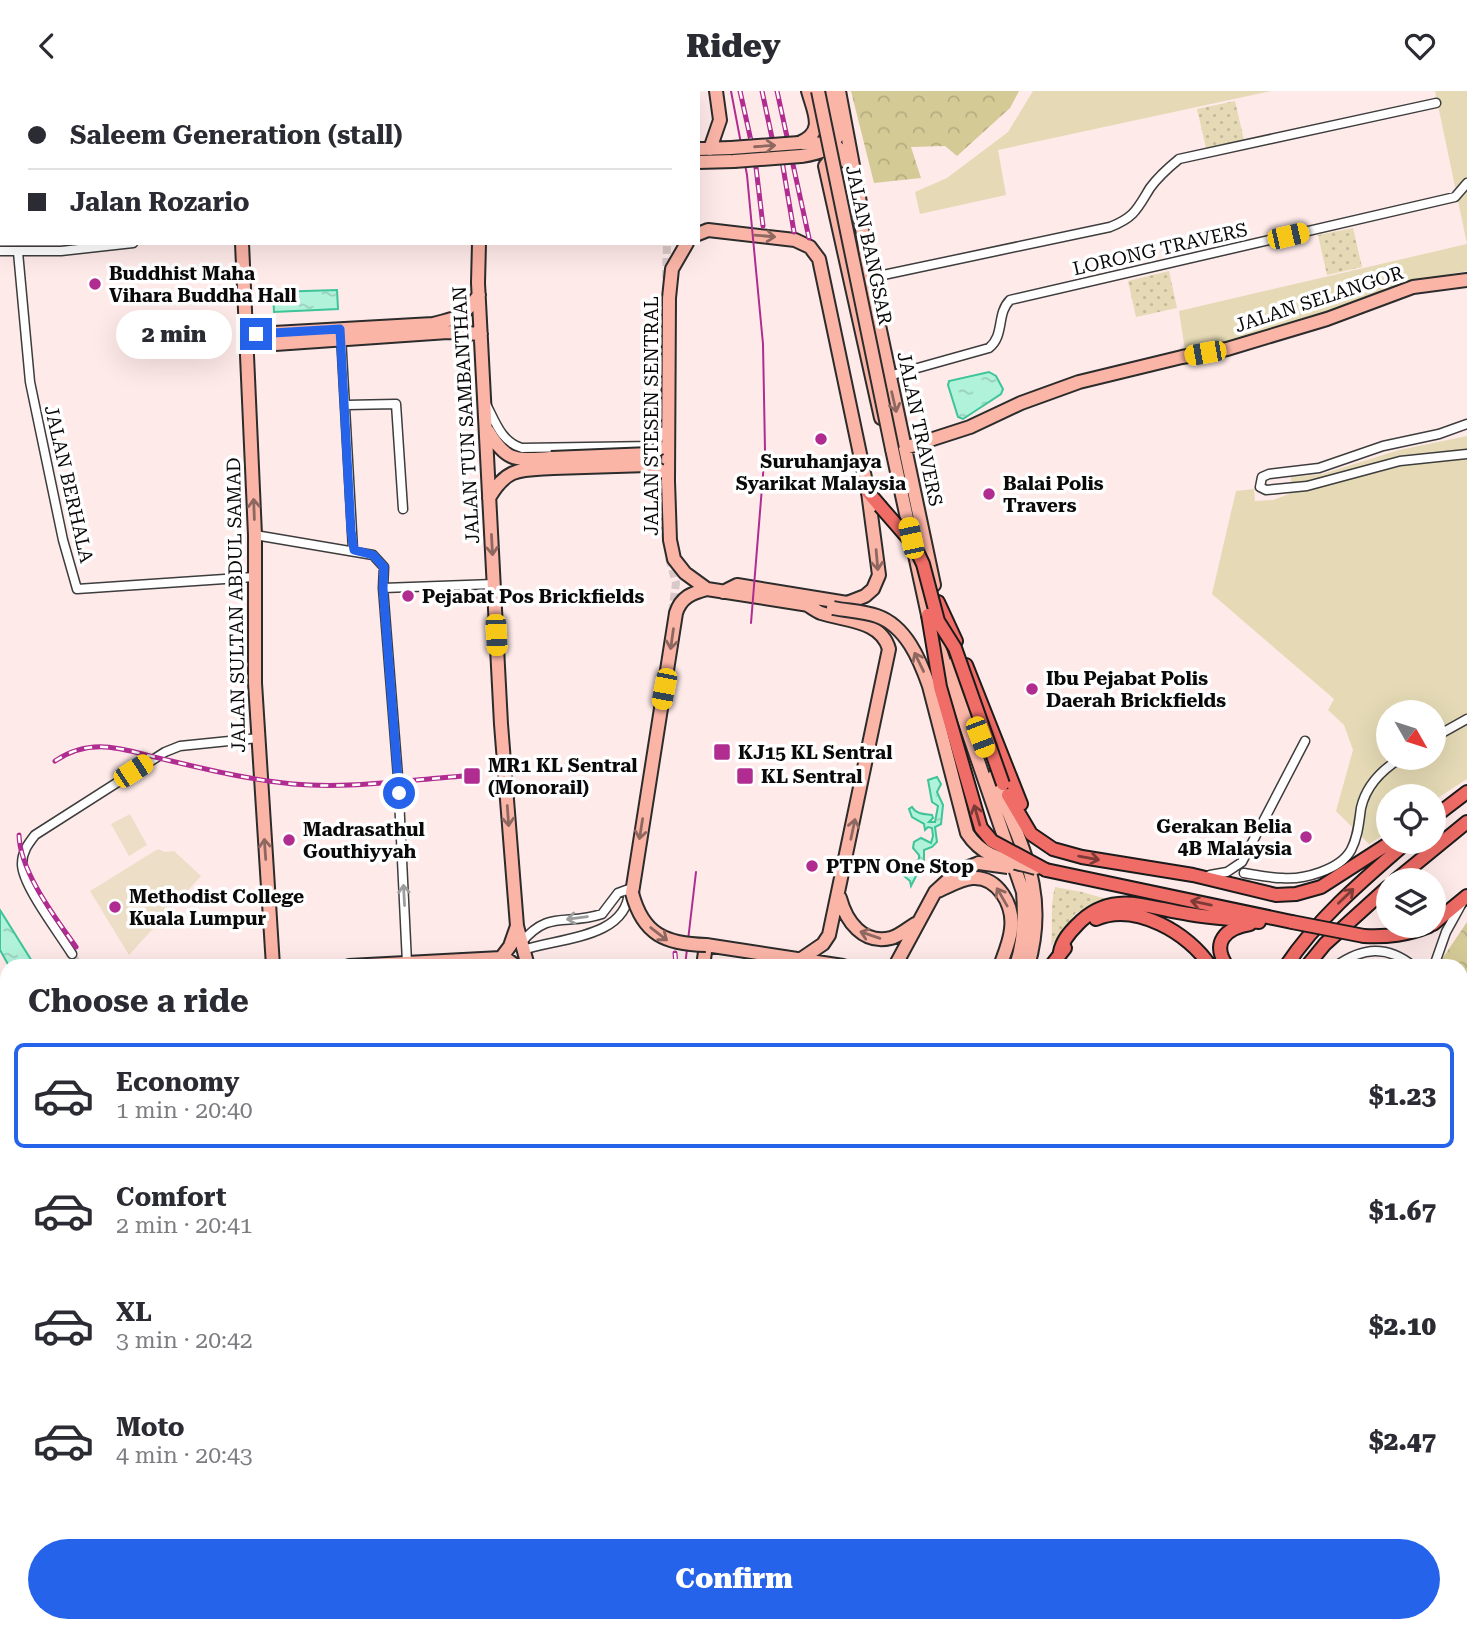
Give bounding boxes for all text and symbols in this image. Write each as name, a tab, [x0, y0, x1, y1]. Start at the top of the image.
icon: back	[28, 27, 66, 65]
text: Ridey	[686, 27, 781, 65]
icon: heart	[1401, 27, 1439, 65]
text: Saleem Generation (stall)	[70, 120, 403, 150]
one-way arrow	[753, 139, 776, 152]
street label: JALAN BANGSAR	[841, 163, 897, 327]
text: Jalan Rozario	[70, 187, 250, 217]
street label: LORONG TRAVERS	[1070, 218, 1250, 280]
car	[1266, 221, 1311, 251]
one-way arrow	[754, 230, 776, 243]
street label: JALAN SELANGOR	[1232, 261, 1406, 337]
place label: Buddhist Maha Vihara Buddha Hall	[109, 262, 297, 307]
marker: Buddhist Maha Vihara Buddha Hall	[87, 276, 103, 292]
street label: JALAN TUN SAMBANTHAN	[448, 286, 484, 544]
street label: JALAN STESEN SENTRAL	[640, 296, 663, 536]
callout: 2 min	[116, 309, 232, 359]
route end	[240, 318, 272, 350]
text: 2 min	[142, 321, 206, 348]
car	[1183, 339, 1228, 367]
street label: JALAN TRAVERS	[892, 350, 948, 508]
one-way arrow	[888, 390, 902, 413]
street label: JALAN BERHALA	[40, 403, 98, 566]
marker: Suruhanjaya Syarikat Malaysia	[813, 431, 829, 447]
place label: Suruhanjaya Syarikat Malaysia	[736, 450, 906, 495]
street label: JALAN SULTAN ABDUL SAMAD	[222, 457, 250, 753]
place label: Balai Polis Travers	[1003, 472, 1104, 517]
marker: Balai Polis Travers	[981, 486, 997, 502]
one-way arrow	[247, 497, 261, 520]
car	[897, 515, 926, 561]
one-way arrow	[485, 533, 498, 556]
one-way arrow	[871, 548, 884, 570]
place label: Pejabat Pos Brickfields	[422, 585, 644, 608]
marker: Pejabat Pos Brickfields	[400, 588, 416, 604]
car	[485, 613, 508, 657]
one-way arrow	[665, 627, 678, 650]
one-way arrow	[912, 652, 925, 673]
car	[650, 666, 679, 712]
place label: Ibu Pejabat Polis Daerah Brickfields	[1046, 667, 1226, 712]
marker: Ibu Pejabat Polis Daerah Brickfields	[1024, 681, 1040, 697]
north arrow	[1376, 700, 1446, 770]
map controls	[1376, 700, 1446, 938]
car	[963, 714, 998, 760]
place label: KJ15 KL Sentral	[738, 741, 892, 764]
marker: KJ15 KL Sentral	[712, 742, 732, 762]
car	[110, 751, 157, 791]
place label: MR1 KL Sentral (Monorail)	[488, 754, 638, 799]
place label: KL Sentral	[761, 765, 863, 788]
marker: MR1 KL Sentral (Monorail)	[462, 766, 482, 786]
marker: KL Sentral	[735, 766, 755, 786]
route start	[383, 777, 415, 809]
button: locate	[1376, 784, 1446, 854]
one-way arrow	[502, 804, 515, 827]
one-way arrow	[970, 804, 983, 827]
place label: Gerakan Belia 4B Malaysia	[1156, 815, 1292, 860]
one-way arrow	[634, 817, 647, 840]
place label: Madrasathul Gouthiyyah	[303, 818, 425, 863]
one-way arrow	[846, 818, 860, 841]
marker: Gerakan Belia 4B Malaysia	[1298, 829, 1314, 845]
marker: Madrasathul Gouthiyyah	[281, 832, 297, 848]
one-way arrow	[258, 838, 271, 861]
one-way arrow	[1077, 852, 1100, 865]
place label: PTPN One Stop	[826, 855, 974, 878]
marker: PTPN One Stop	[804, 858, 820, 874]
button: layers	[1376, 868, 1446, 938]
one-way arrow	[397, 884, 410, 906]
place label: Methodist College Kuala Lumpur	[129, 885, 304, 930]
one-way arrow	[995, 887, 1009, 907]
one-way arrow	[1338, 888, 1355, 905]
one-way arrow	[1190, 895, 1213, 909]
marker: Methodist College Kuala Lumpur	[107, 899, 123, 915]
one-way arrow	[566, 912, 589, 925]
one-way arrow	[649, 926, 667, 941]
one-way arrow	[860, 928, 881, 940]
text: Choose a ride	[28, 982, 249, 1020]
icon: car	[32, 1064, 95, 1127]
text: Economy	[116, 1067, 239, 1097]
text: $1.23	[1369, 1081, 1436, 1111]
text: 1 min · 20:40	[116, 1097, 253, 1124]
icon: car	[32, 1179, 95, 1242]
text: Comfort	[116, 1182, 226, 1212]
text: $1.67	[1369, 1196, 1436, 1226]
text: 2 min · 20:41	[116, 1212, 253, 1239]
icon: car	[32, 1294, 95, 1357]
text: XL	[116, 1297, 152, 1327]
text: $2.10	[1369, 1311, 1436, 1341]
text: 3 min · 20:42	[116, 1327, 253, 1354]
icon: car	[32, 1409, 95, 1472]
text: Moto	[116, 1412, 185, 1442]
text: $2.47	[1369, 1426, 1436, 1456]
text: 4 min · 20:43	[116, 1442, 253, 1469]
button: Confirm	[28, 1539, 1440, 1619]

